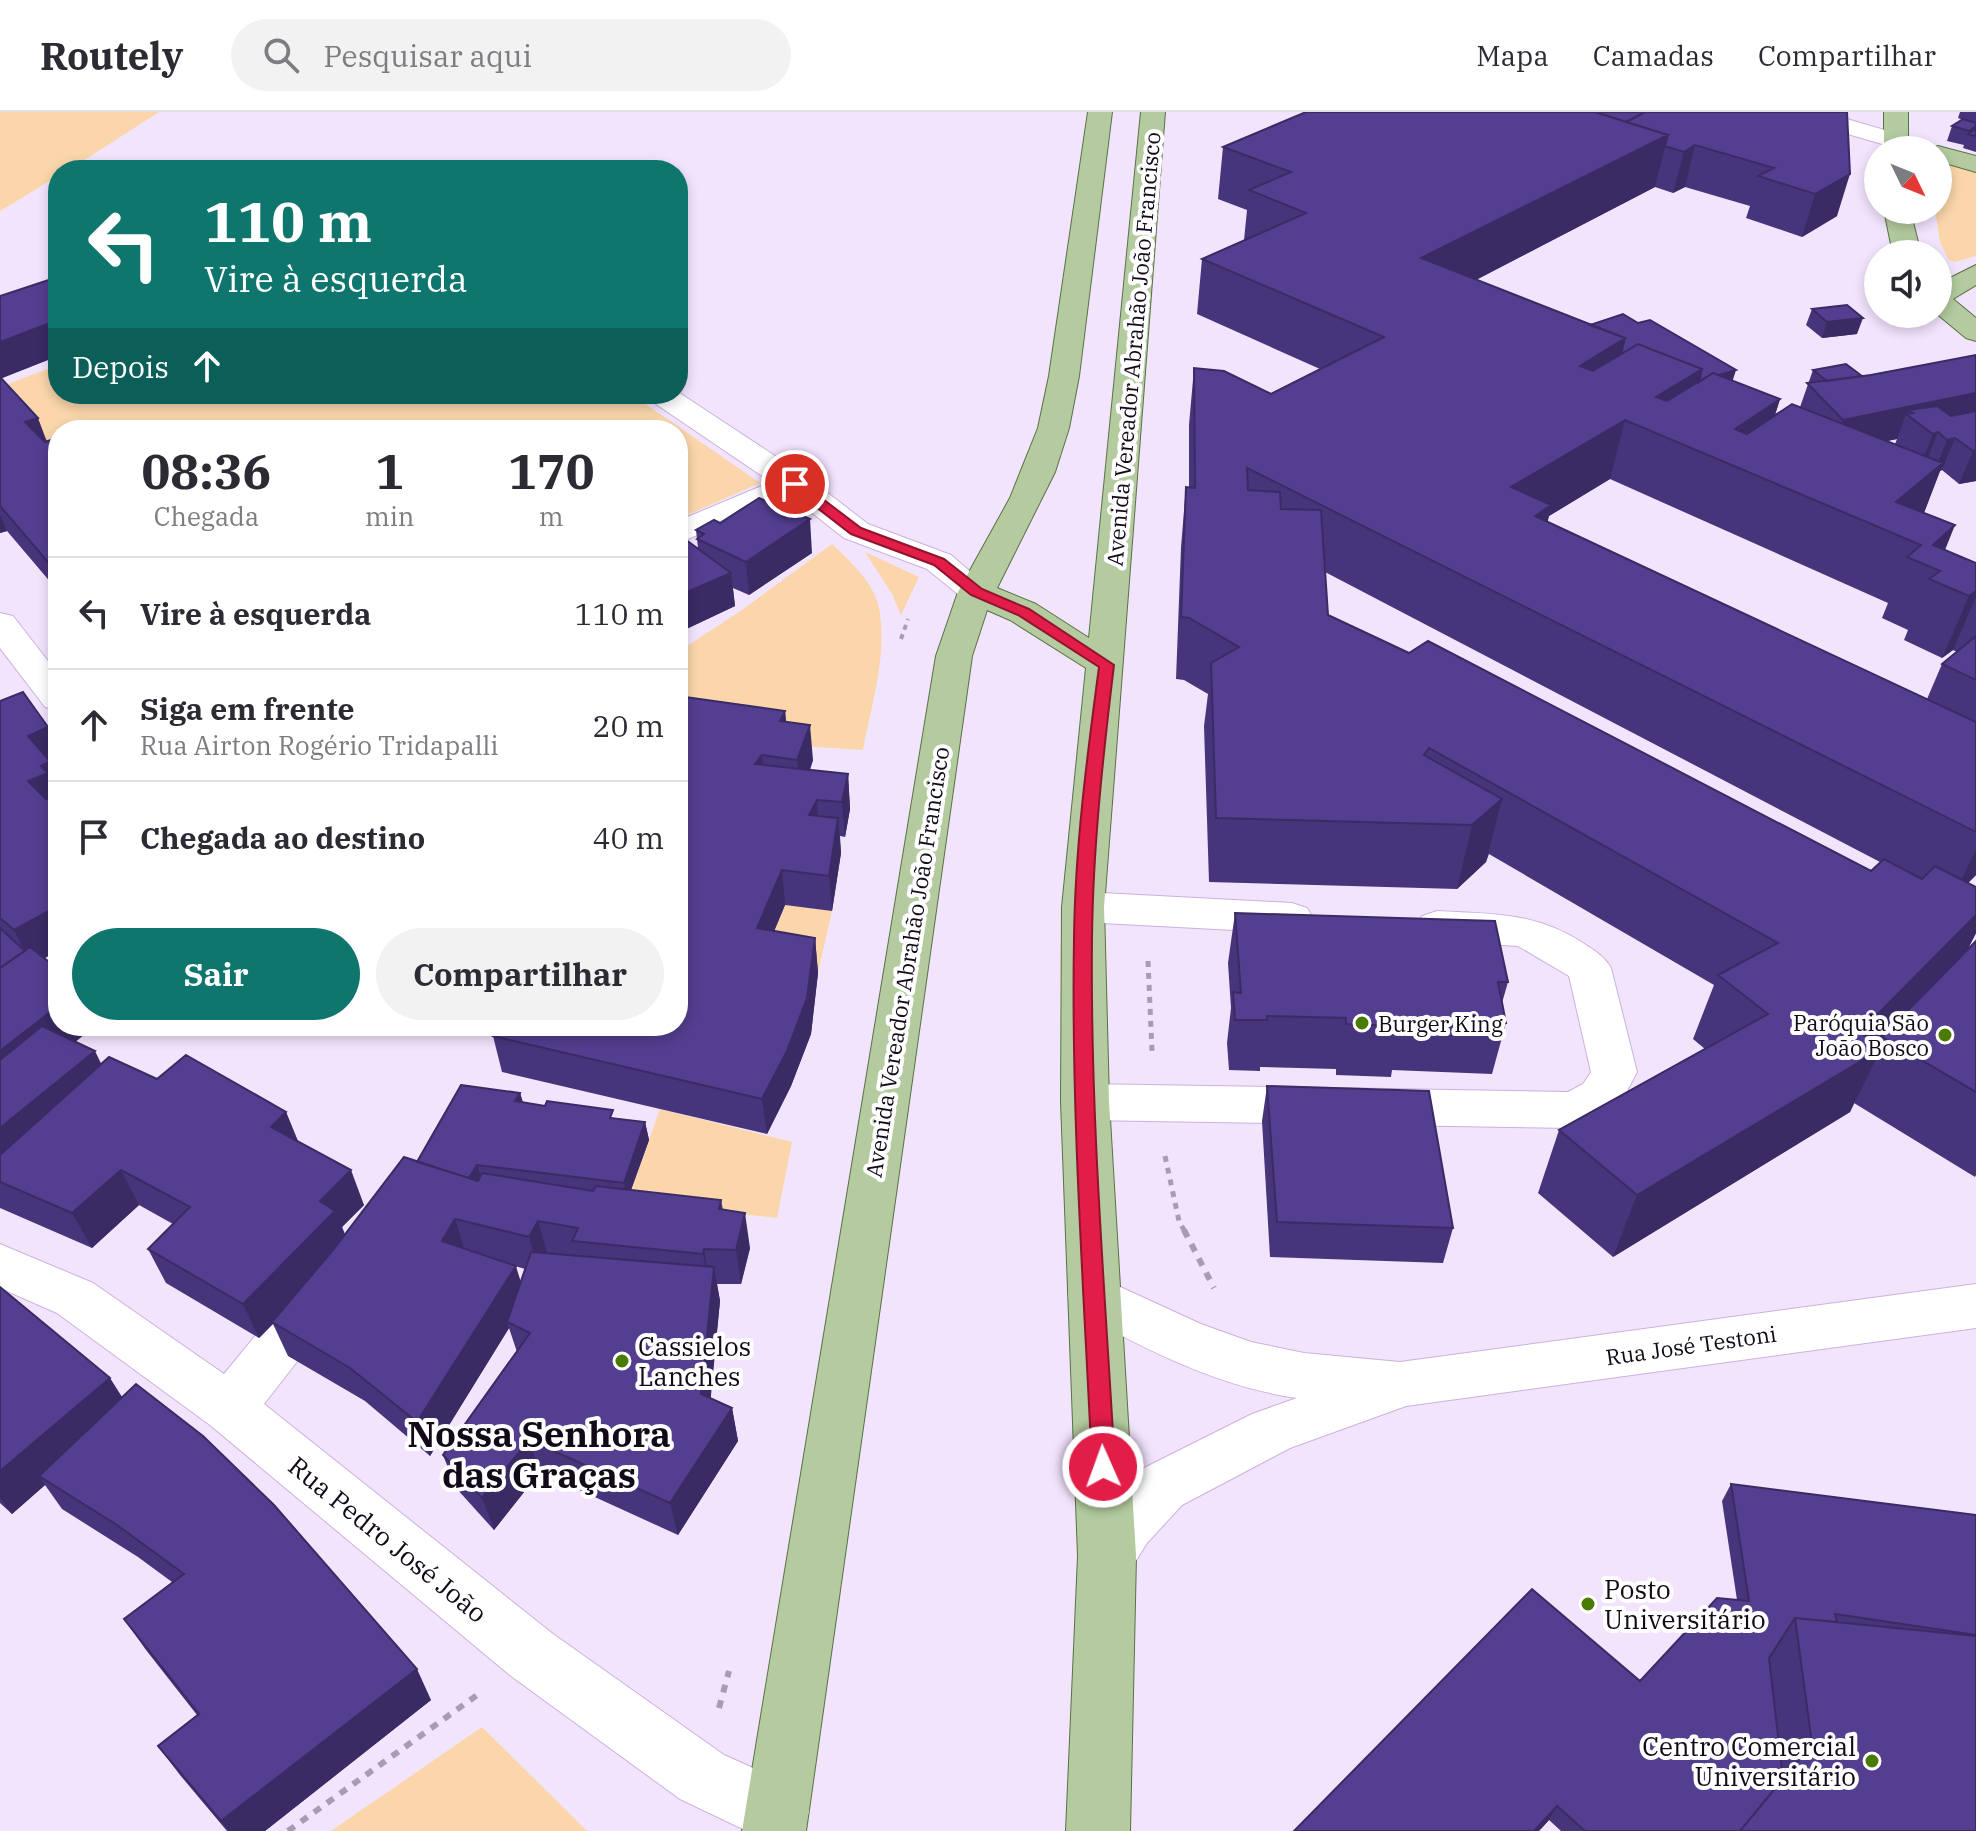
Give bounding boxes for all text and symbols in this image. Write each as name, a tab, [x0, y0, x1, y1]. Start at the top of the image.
search box	[231, 19, 791, 91]
text: Routely	[40, 31, 183, 80]
icon: search	[259, 33, 303, 77]
text: Pesquisar aqui	[323, 36, 532, 75]
text: Mapa	[1476, 37, 1549, 74]
text: Camadas	[1593, 37, 1714, 74]
text: Compartilhar	[1758, 37, 1936, 74]
street label: Avenida Vereador Abrahão João Francisco	[1100, 131, 1166, 567]
north arrow	[1864, 136, 1952, 224]
map controls	[1864, 136, 1952, 328]
text: 110 m	[204, 185, 372, 257]
icon: left	[72, 192, 176, 296]
button: sound	[1864, 240, 1952, 328]
text: Vire à esquerda	[204, 255, 468, 302]
icon: ahead	[185, 344, 229, 388]
text: Depois	[72, 347, 169, 386]
text: 08:36	[142, 440, 271, 502]
text: 1	[375, 440, 404, 502]
text: 170	[508, 440, 594, 502]
pin	[761, 450, 829, 518]
icon: arrive	[773, 462, 817, 506]
text: Chegada	[154, 499, 259, 533]
text: min	[365, 499, 414, 533]
text: m	[539, 499, 564, 533]
icon: left	[72, 591, 116, 635]
text: Vire à esquerda	[140, 594, 371, 633]
text: 110 m	[574, 594, 664, 633]
text: Siga em frente	[140, 689, 355, 728]
icon: ahead	[72, 703, 116, 747]
text: 20 m	[592, 706, 664, 745]
text: Rua Airton Rogério Tridapalli	[140, 728, 499, 762]
street label: Avenida Vereador Abrahão João Francisco	[859, 745, 955, 1179]
icon: arrive	[72, 815, 116, 859]
text: Chegada ao destino	[140, 818, 425, 857]
text: 40 m	[592, 818, 664, 857]
button: Sair	[72, 928, 360, 1020]
button: Compartilhar	[376, 928, 664, 1020]
place label: Paróquia São João Bosco	[1793, 1008, 1929, 1062]
place label: Burger King	[1378, 1009, 1503, 1038]
marker: Burger King	[1353, 1014, 1371, 1032]
marker: Paróquia São João Bosco	[1936, 1026, 1954, 1044]
street label: Rua José Testoni	[1604, 1319, 1778, 1371]
place label: Cassielos Lanches	[638, 1329, 751, 1393]
marker: Cassielos Lanches	[613, 1352, 631, 1370]
district label: Nossa Senhora das Graças	[407, 1410, 671, 1498]
position arrow	[1061, 1425, 1145, 1509]
street label: Rua Pedro José João	[282, 1448, 494, 1630]
place label: Posto Universitário	[1604, 1572, 1766, 1636]
marker: Posto Universitário	[1579, 1595, 1597, 1613]
place label: Centro Comercial Universitário	[1642, 1729, 1856, 1793]
marker: Centro Comercial Universitário	[1863, 1752, 1881, 1770]

